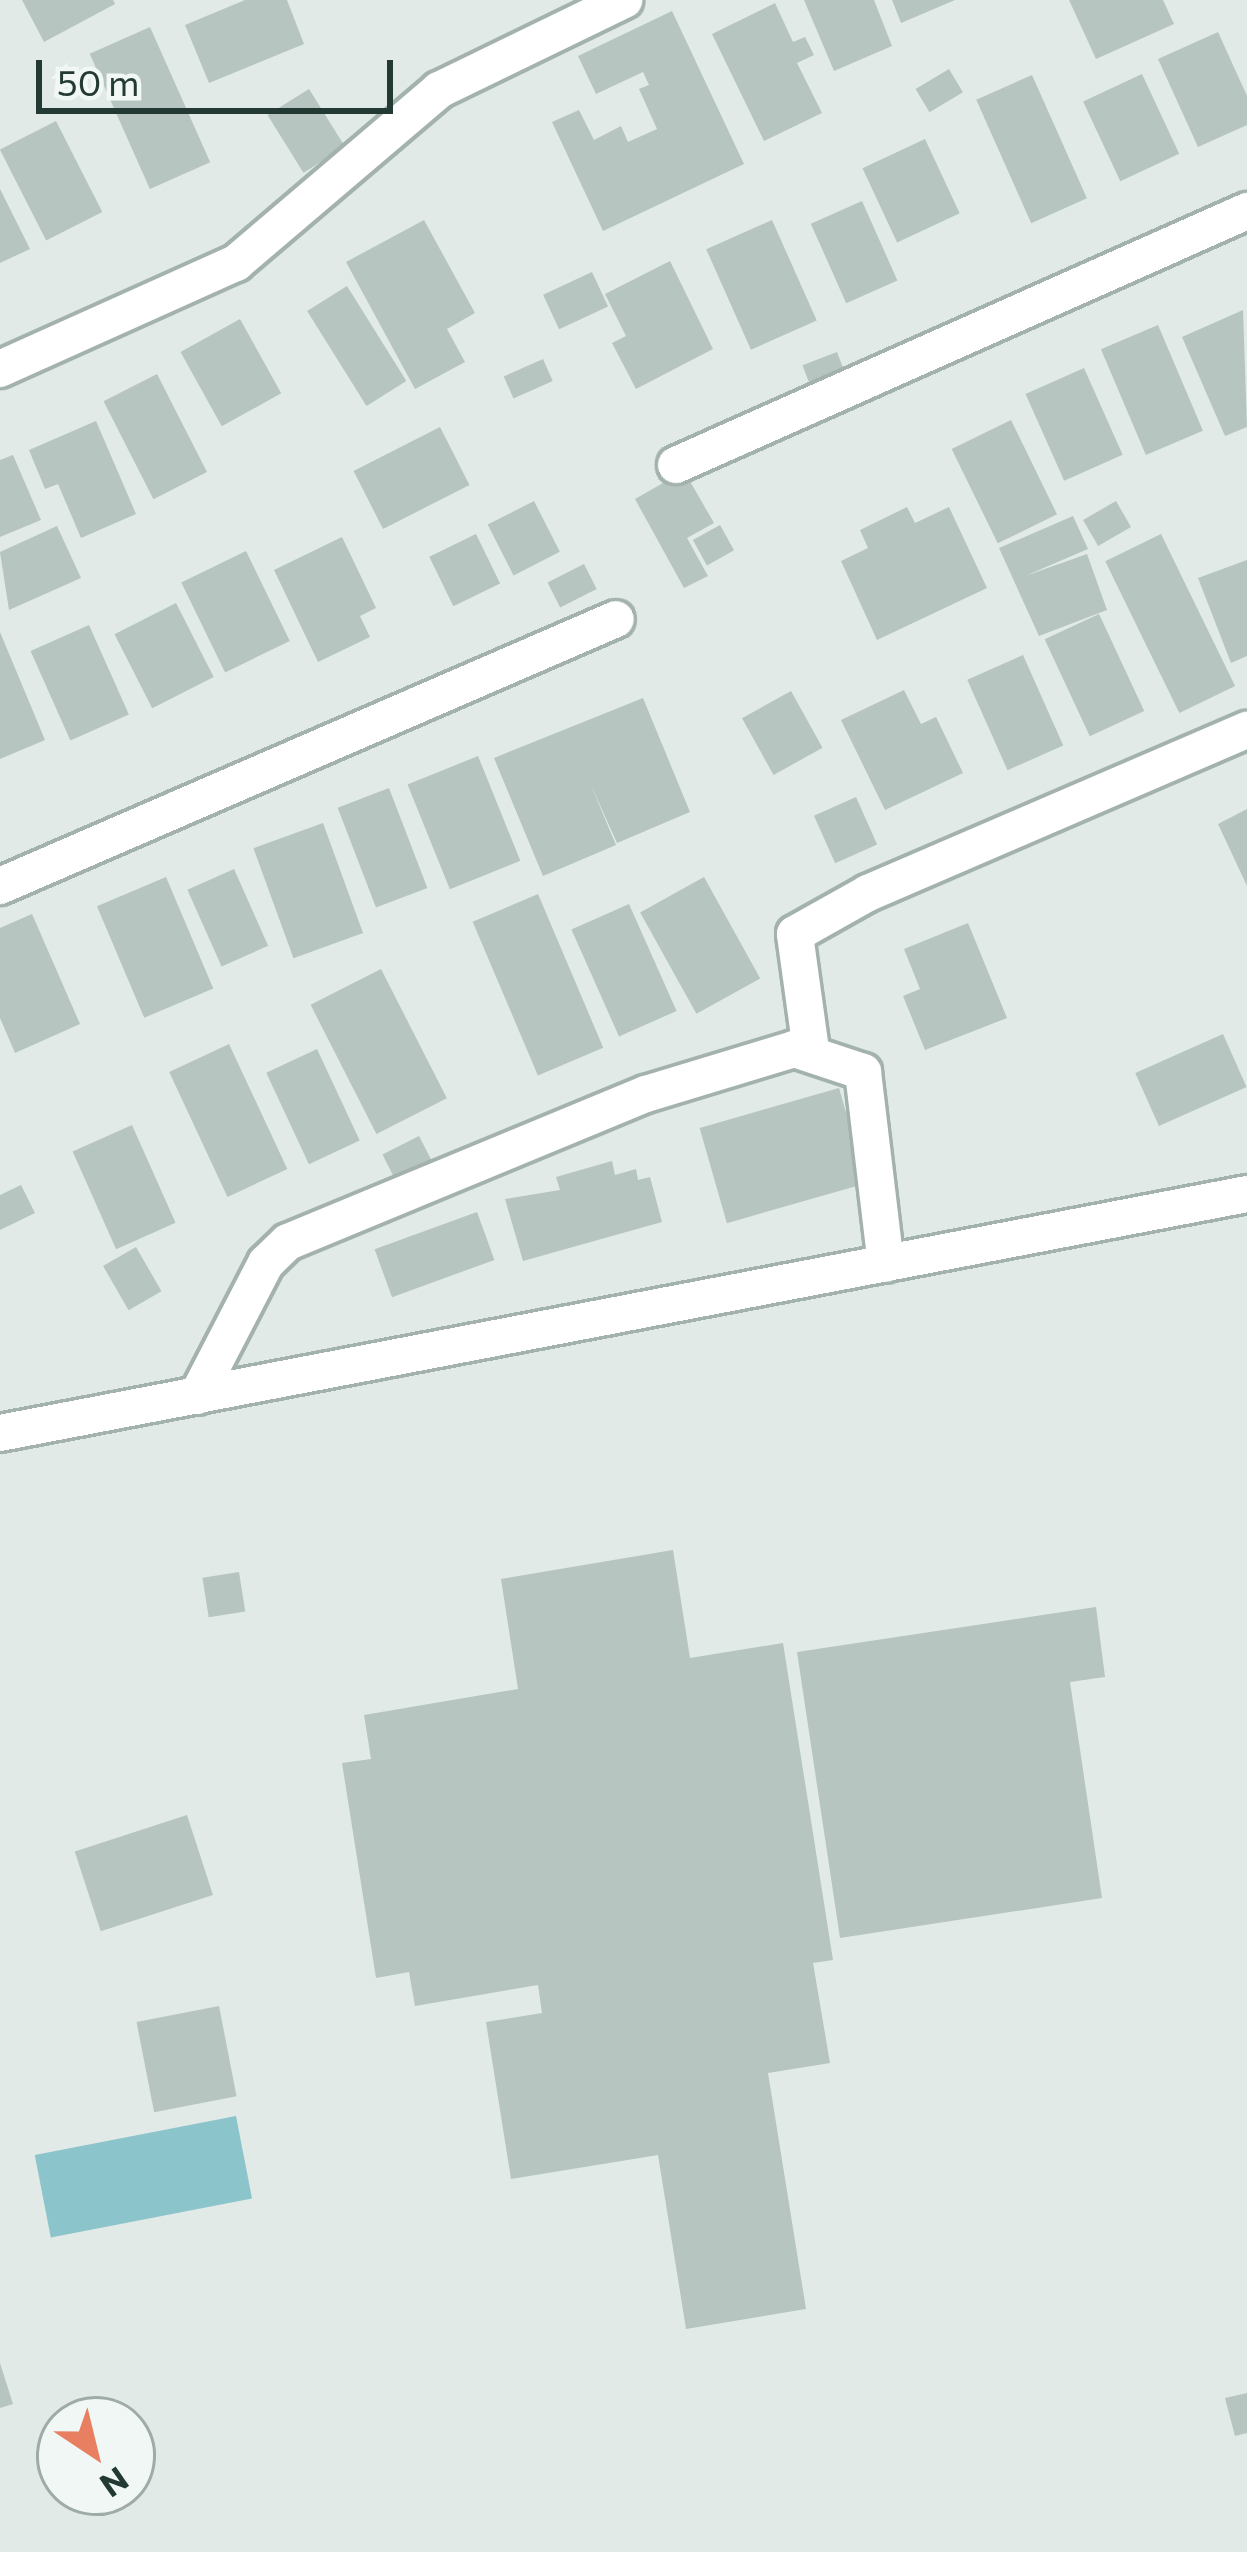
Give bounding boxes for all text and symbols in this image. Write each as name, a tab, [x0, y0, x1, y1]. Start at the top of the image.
scale bar	[42, 36, 399, 110]
text: 50 m	[57, 59, 139, 103]
north arrow	[36, 2396, 156, 2516]
text: N	[93, 2460, 137, 2507]

